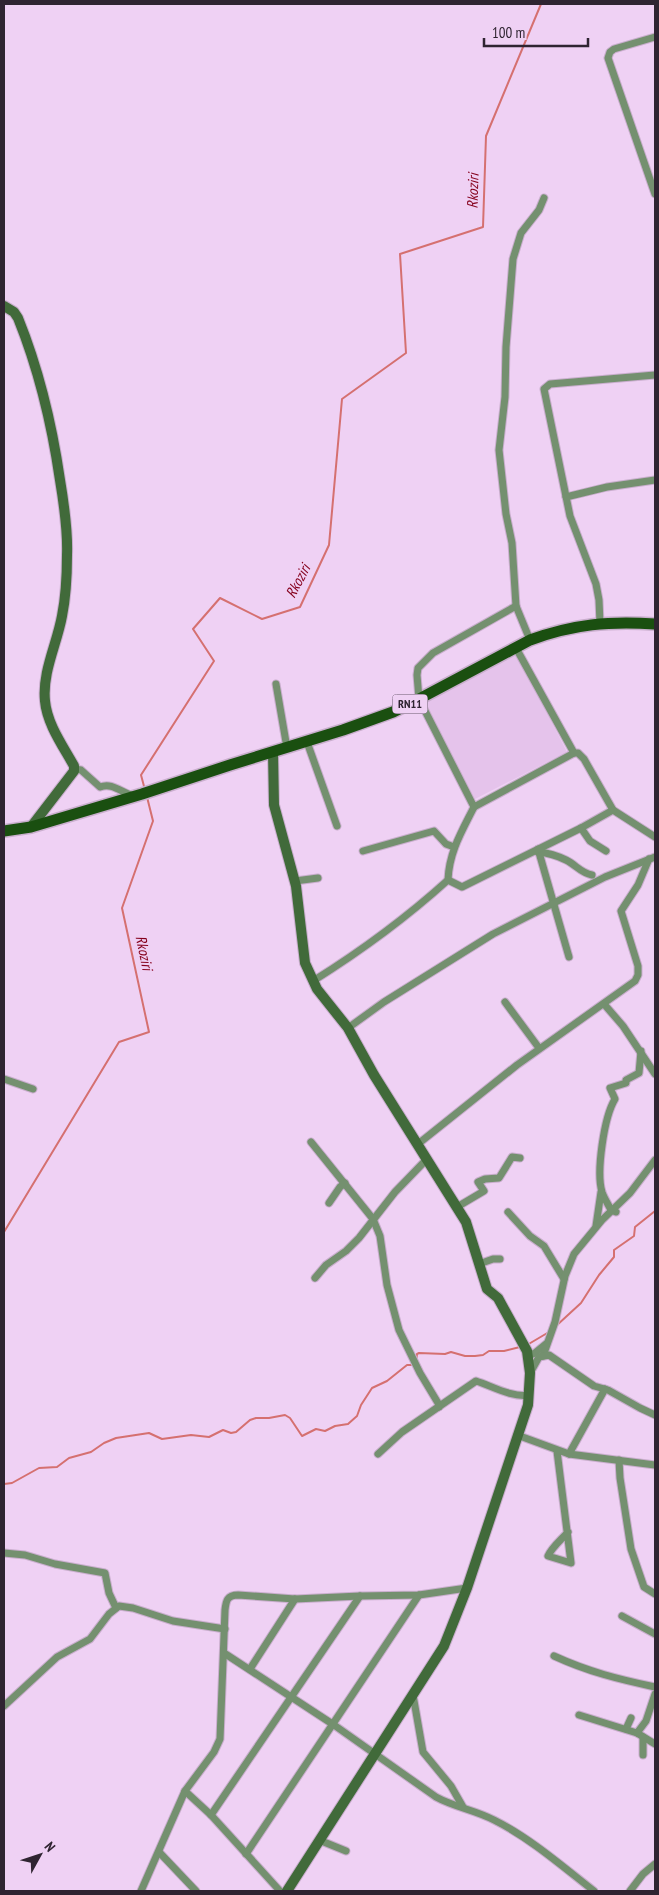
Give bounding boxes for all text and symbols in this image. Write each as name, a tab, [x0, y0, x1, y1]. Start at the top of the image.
scale bar	[484, 15, 588, 47]
text: 100 m	[492, 23, 525, 42]
water label: Rkoziri	[462, 171, 483, 209]
water label: Rkoziri	[281, 559, 315, 601]
road number: RN11	[392, 694, 428, 714]
water label: Rkoziri	[132, 934, 158, 974]
north arrow	[15, 1830, 65, 1880]
text: N	[41, 1838, 59, 1855]

